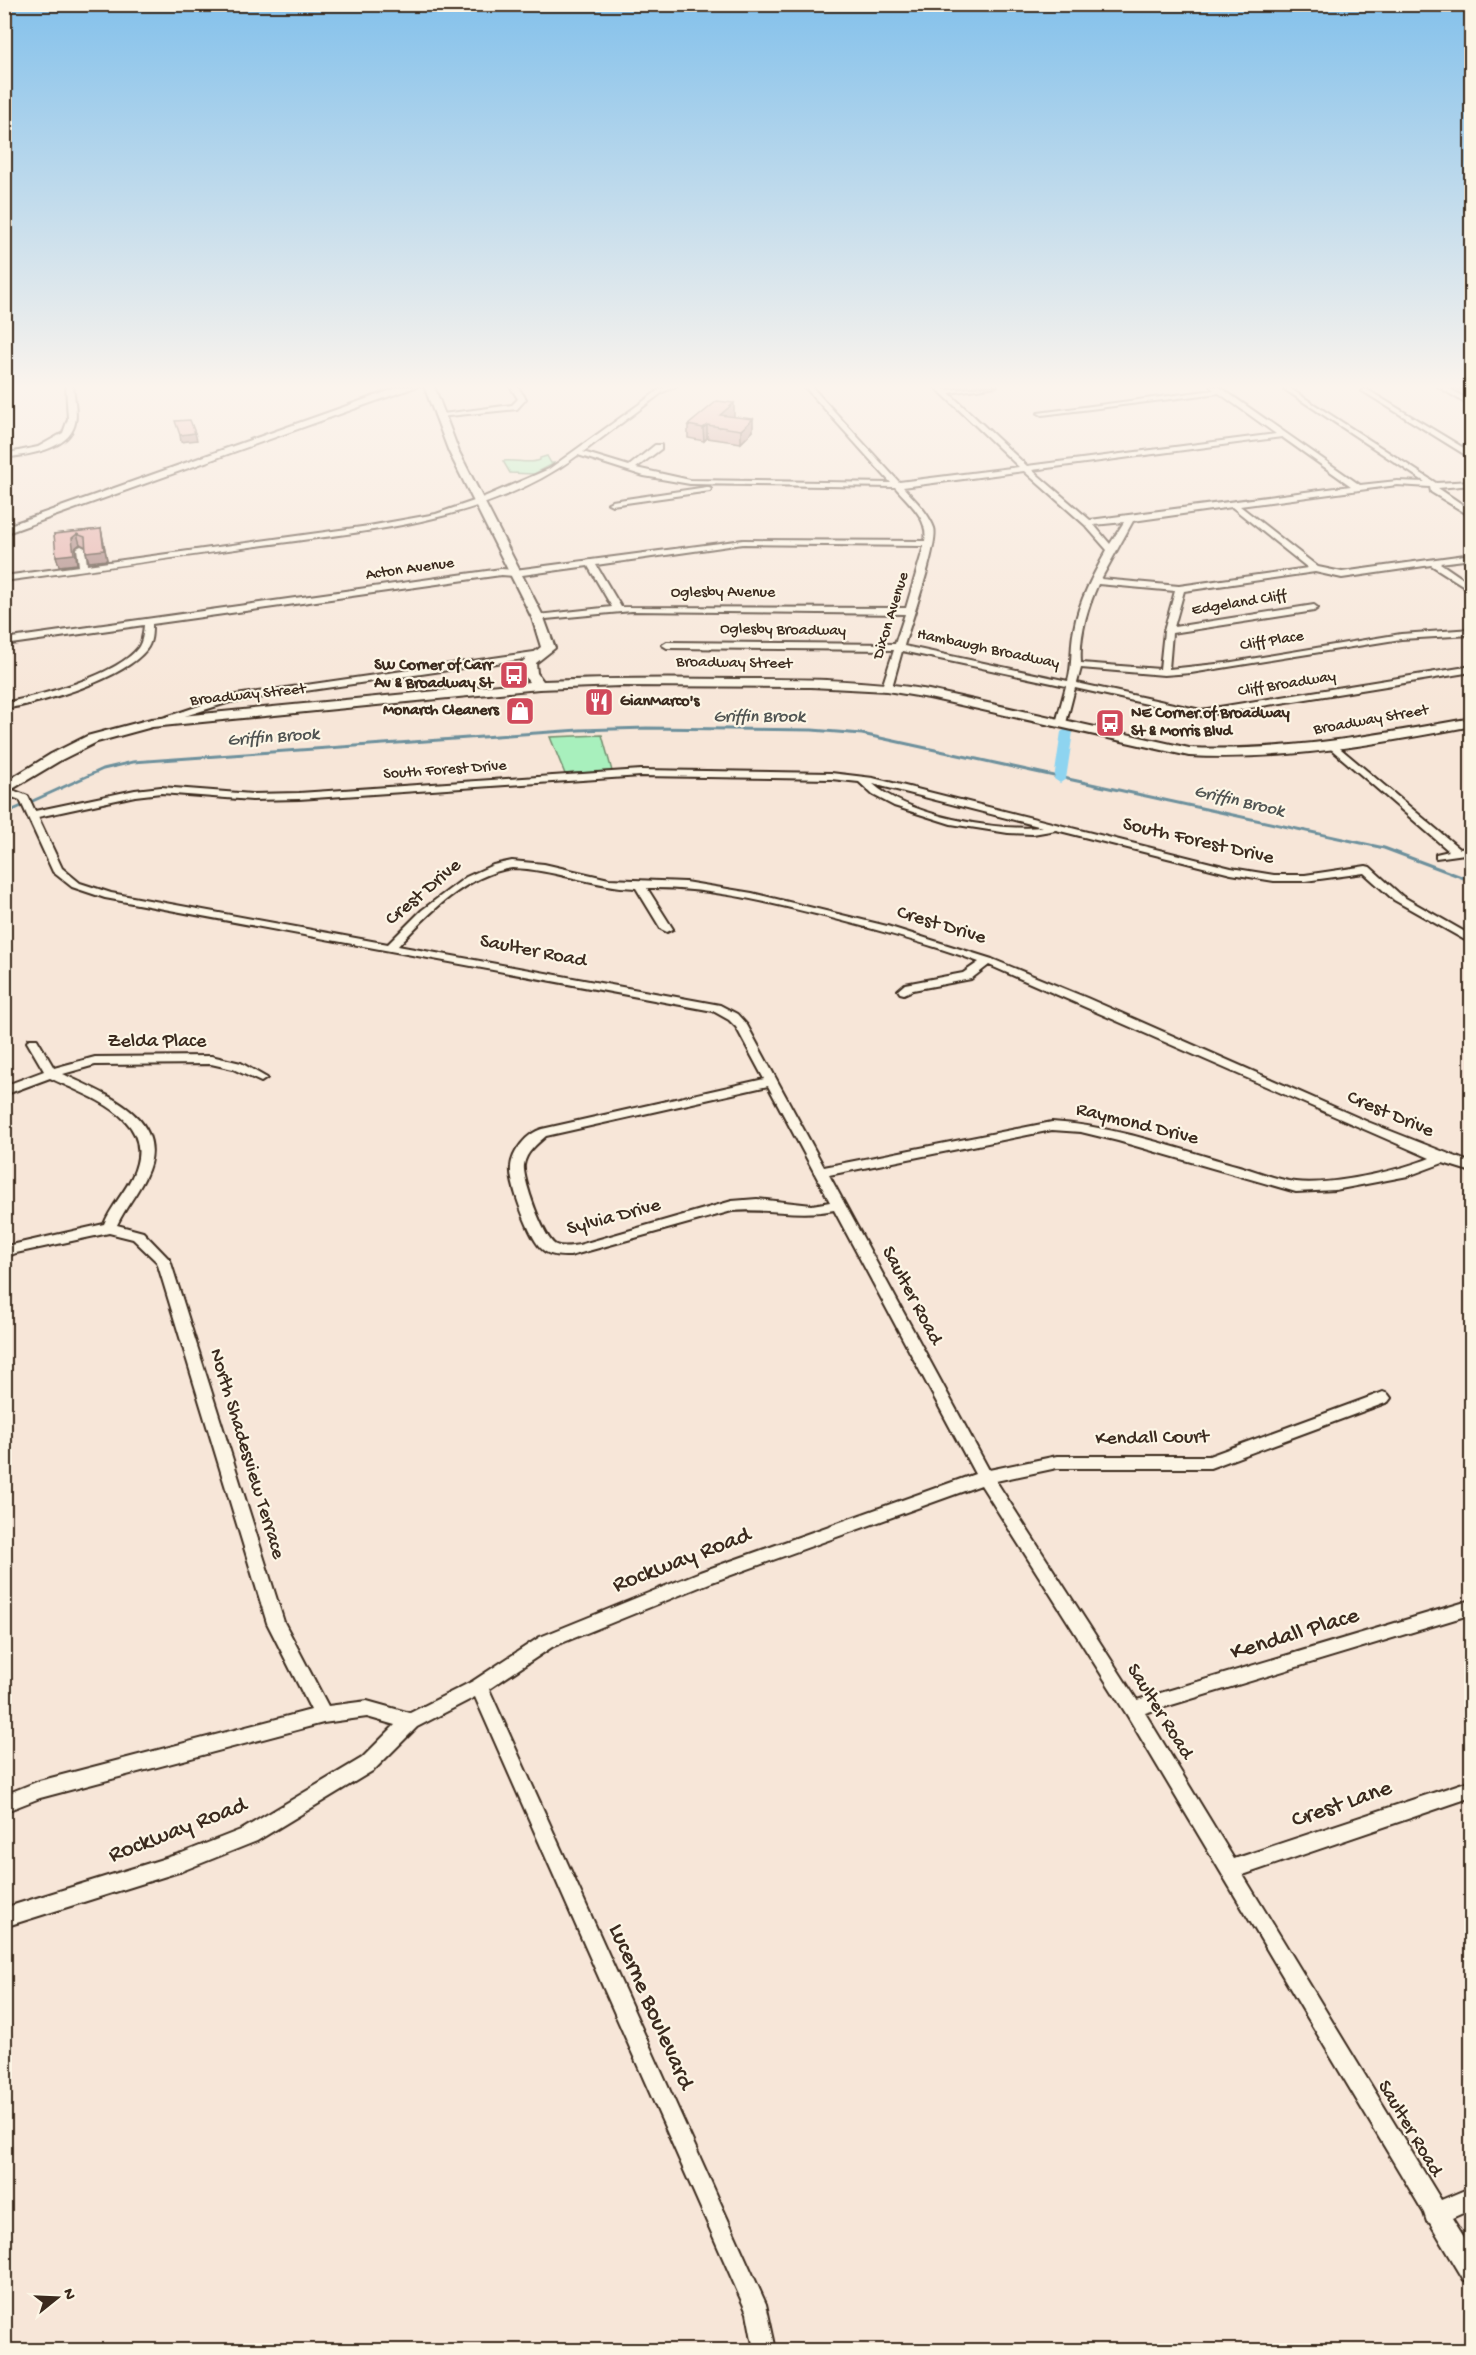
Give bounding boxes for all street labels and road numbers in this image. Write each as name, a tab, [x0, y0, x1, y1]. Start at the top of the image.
street label: Acton Avenue	[365, 554, 456, 586]
street label: Dixon Avenue	[869, 569, 914, 663]
street label: Oglesby Avenue	[671, 584, 776, 603]
street label: Edgeland Cliff	[1190, 587, 1289, 621]
street label: Oglesby Broadway	[720, 620, 846, 642]
street label: Hambaugh Broadway	[915, 626, 1061, 674]
street label: Cliff Place	[1239, 627, 1306, 656]
street label: Broadway Street	[675, 653, 794, 675]
street label: Cliff Broadway	[1237, 668, 1337, 702]
street label: Broadway Street	[188, 680, 308, 712]
street label: Broadway Street	[1311, 701, 1431, 741]
street label: South Forest Drive	[383, 757, 508, 785]
street label: South Forest Drive	[1120, 813, 1277, 871]
street label: Crest Drive	[381, 854, 467, 931]
street label: Crest Drive	[894, 902, 989, 951]
street label: Saulter Road	[478, 930, 591, 974]
street label: Zelda Place	[108, 1031, 207, 1054]
street label: Crest Drive	[1343, 1086, 1438, 1144]
street label: Raymond Drive	[1073, 1099, 1201, 1152]
street label: Sylvia Drive	[565, 1194, 664, 1242]
street label: Saulter Road	[875, 1243, 948, 1351]
street label: North Shadesview Terrace	[203, 1346, 289, 1563]
street label: Kendall Court	[1095, 1426, 1211, 1451]
street label: Rockway Road	[609, 1521, 757, 1601]
street label: Kendall Place	[1227, 1602, 1363, 1668]
street label: Saulter Road	[1121, 1660, 1199, 1766]
street label: Crest Lane	[1288, 1774, 1397, 1836]
street label: Rockway Road	[105, 1791, 253, 1871]
street label: Lucerne Boulevard	[600, 1919, 700, 2096]
street label: Saulter Road	[1371, 2077, 1448, 2183]

